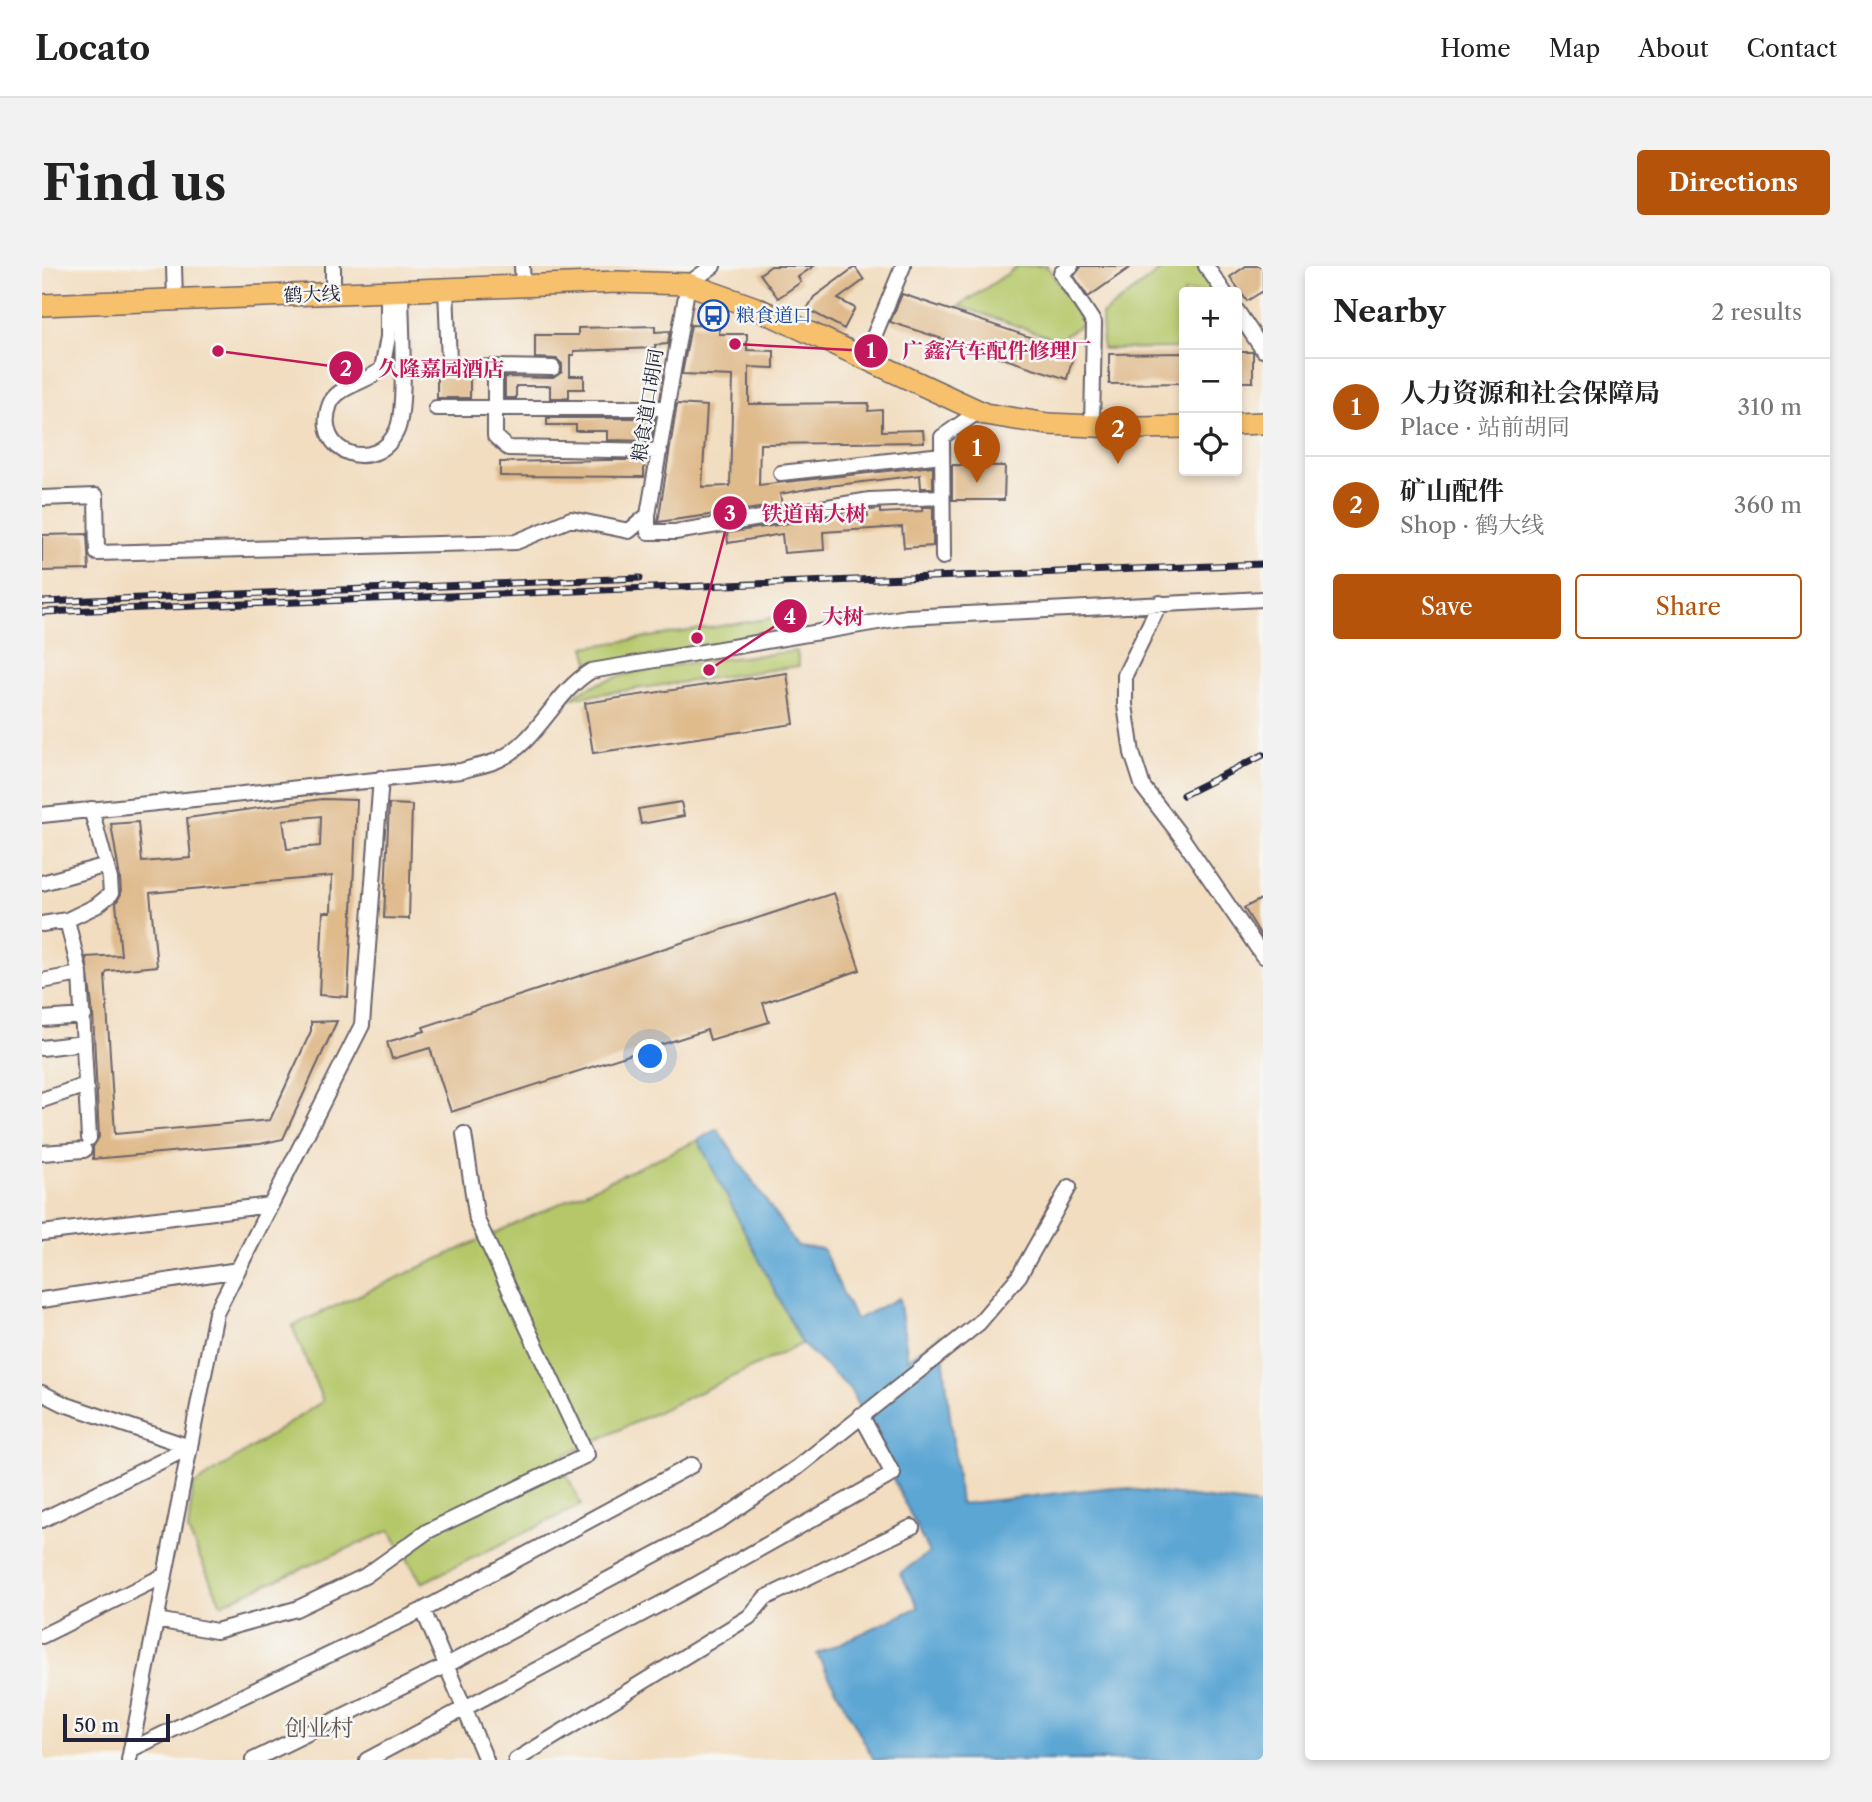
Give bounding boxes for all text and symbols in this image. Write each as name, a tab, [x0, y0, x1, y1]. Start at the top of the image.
text: Locato	[35, 28, 150, 69]
text: Home	[1440, 34, 1511, 63]
text: Map	[1549, 34, 1600, 63]
text: About	[1638, 34, 1709, 63]
text: Contact	[1747, 34, 1837, 63]
button: Directions	[1637, 150, 1830, 215]
text: Find us	[42, 152, 226, 213]
street label: 鹤大线	[283, 282, 341, 307]
map controls	[1179, 287, 1242, 476]
button: +	[1179, 287, 1242, 350]
text: Nearby	[1333, 293, 1446, 330]
bus stop icon: 粮食道口	[696, 298, 730, 332]
text: 2 results	[1711, 298, 1802, 326]
place label: 粮食道口	[736, 304, 812, 327]
callout: 广鑫汽车配件修理厂	[853, 330, 1105, 372]
text: 1	[866, 338, 876, 363]
text: 广鑫汽车配件修理厂	[903, 338, 1092, 363]
callout: 久隆嘉园酒店	[329, 347, 518, 389]
street label: 粮食道口胡同	[627, 347, 668, 463]
button: −	[1179, 350, 1242, 413]
text: 2	[340, 356, 352, 381]
text: 久隆嘉园酒店	[378, 356, 504, 381]
text: 人力资源和社会保障局	[1400, 377, 1660, 409]
text: 1	[1351, 393, 1361, 421]
text: 310 m	[1738, 393, 1802, 421]
pin: 2	[1095, 406, 1141, 464]
button: locate	[1179, 413, 1242, 476]
text: Place · 站前胡同	[1400, 413, 1570, 441]
pin: 1	[954, 425, 1000, 483]
text: 矿山配件	[1400, 475, 1504, 507]
text: 2	[1349, 491, 1363, 519]
text: 360 m	[1734, 491, 1802, 519]
callout: 铁道南大树	[713, 492, 881, 534]
text: 3	[724, 501, 736, 526]
text: 铁道南大树	[762, 501, 867, 526]
text: Shop · 鹤大线	[1400, 511, 1544, 539]
button: Save	[1333, 574, 1561, 639]
button: Share	[1575, 574, 1802, 639]
callout: 大树	[773, 595, 878, 637]
text: 4	[784, 604, 796, 629]
text: 大树	[822, 604, 864, 629]
your location	[633, 1039, 667, 1073]
scale bar	[63, 1711, 170, 1743]
text: 50 m	[74, 1714, 119, 1737]
district label: 创业村	[285, 1714, 354, 1742]

